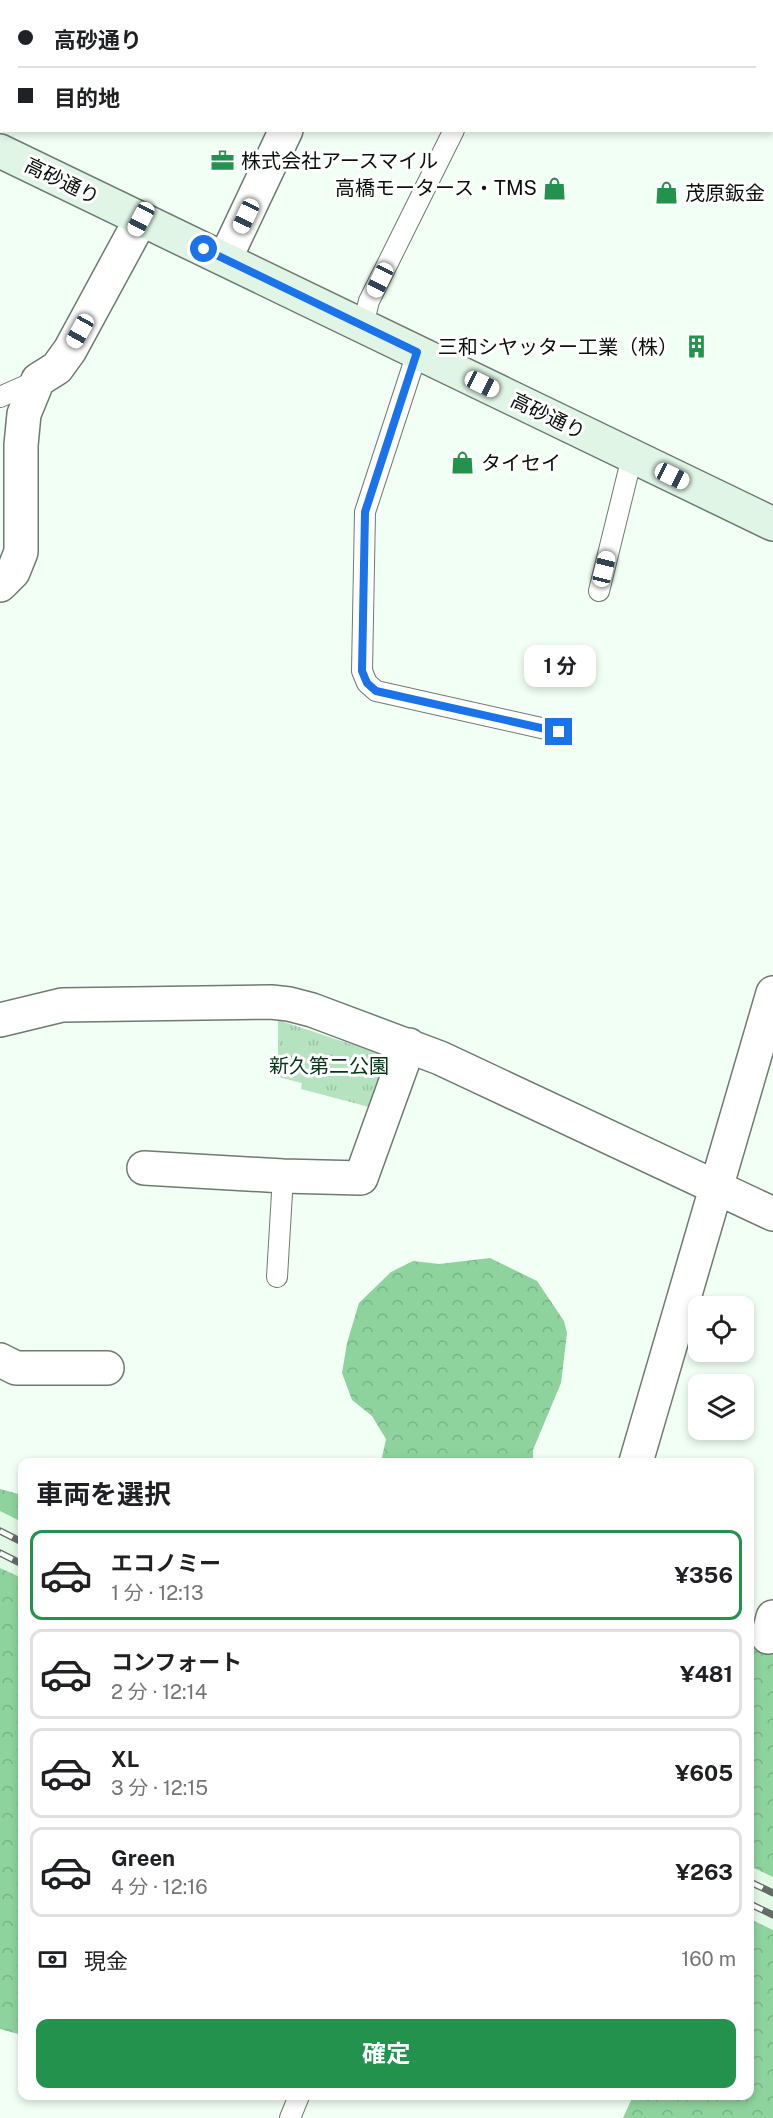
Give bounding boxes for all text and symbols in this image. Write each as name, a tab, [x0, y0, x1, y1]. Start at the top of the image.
text: 高砂通り	[54, 27, 142, 53]
text: 目的地	[54, 85, 120, 111]
office icon: 株式会社アースマイル	[210, 148, 236, 174]
place label: 株式会社アースマイル	[241, 149, 438, 173]
street label: 高砂通り	[21, 153, 103, 209]
shop icon: 高橋モータース・TMS	[542, 175, 568, 201]
place label: 高橋モータース・TMS	[335, 176, 537, 200]
shop icon: 茂原鈑金	[654, 180, 680, 206]
place label: 茂原鈑金	[685, 181, 765, 205]
car	[230, 196, 262, 236]
car	[125, 199, 157, 239]
route start	[190, 235, 217, 262]
car	[364, 260, 396, 300]
car	[63, 311, 97, 351]
building icon: 三和シヤッター工業（株）	[683, 334, 709, 360]
place label: 三和シヤッター工業（株）	[438, 335, 678, 359]
car	[462, 368, 502, 400]
street label: 高砂通り	[507, 388, 589, 444]
shop icon: タイセイ	[450, 450, 476, 476]
place label: タイセイ	[481, 451, 561, 475]
car	[652, 460, 692, 492]
car	[591, 549, 617, 589]
callout: 1 分	[523, 645, 595, 687]
text: 1 分	[543, 654, 577, 678]
route end	[545, 718, 572, 745]
park label: 新久第二公園	[269, 1054, 389, 1078]
map controls	[688, 1296, 754, 1440]
button: locate	[688, 1296, 754, 1362]
button: layers	[688, 1374, 754, 1440]
text: 車両を選択	[36, 1478, 171, 1510]
icon: car	[39, 1548, 93, 1602]
text: エコノミー	[111, 1550, 221, 1576]
text: ¥356	[674, 1562, 733, 1588]
text: 1 分 · 12:13	[111, 1581, 204, 1605]
icon: car	[39, 1647, 93, 1701]
text: コンフォート	[111, 1649, 242, 1675]
text: ¥481	[680, 1661, 733, 1687]
text: 2 分 · 12:14	[111, 1680, 207, 1704]
icon: car	[39, 1746, 93, 1800]
text: XL	[111, 1746, 139, 1772]
text: ¥605	[675, 1760, 733, 1786]
text: 3 分 · 12:15	[111, 1776, 208, 1800]
icon: car	[39, 1845, 93, 1899]
text: Green	[111, 1845, 175, 1871]
text: ¥263	[675, 1859, 733, 1885]
text: 4 分 · 12:16	[111, 1875, 208, 1899]
icon: cash	[36, 1943, 69, 1976]
text: 160 m	[681, 1947, 736, 1971]
text: 現金	[84, 1948, 128, 1974]
button: 確定	[36, 2019, 736, 2088]

